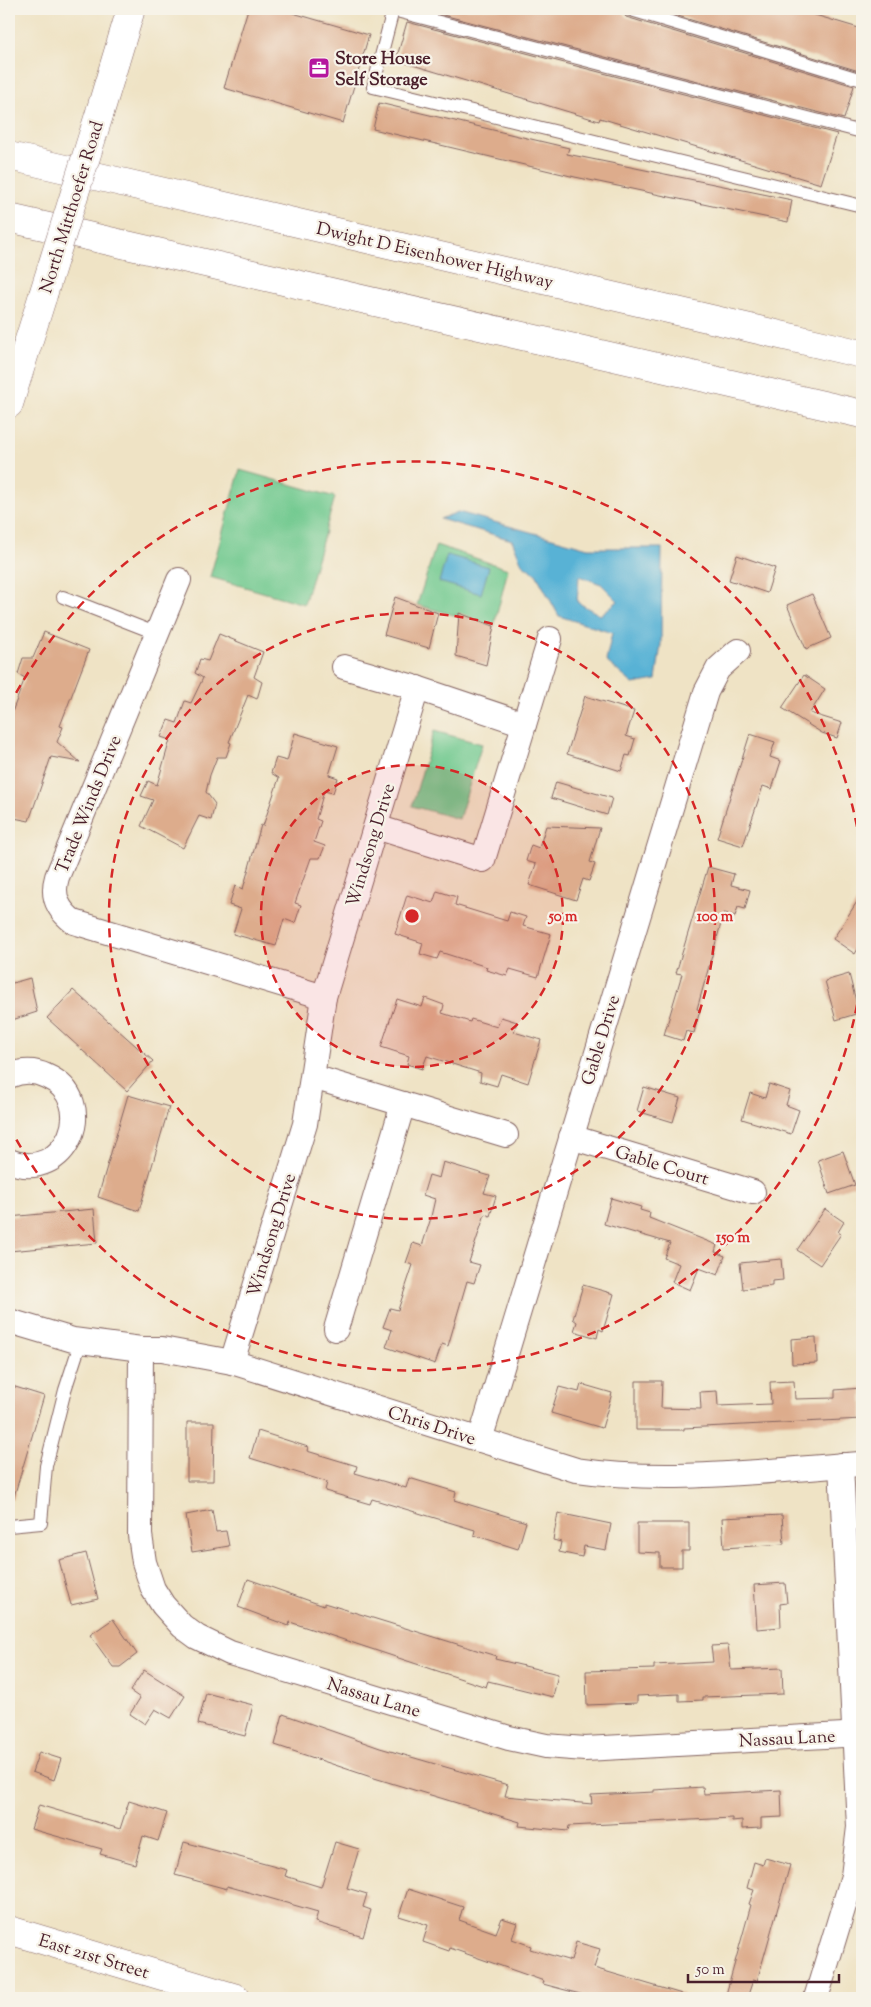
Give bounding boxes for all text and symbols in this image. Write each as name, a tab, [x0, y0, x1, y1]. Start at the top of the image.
place label: Store House Self Storage	[335, 47, 431, 94]
office icon: Store House Self Storage	[307, 56, 331, 80]
street label: North Mitthoefer Road	[34, 118, 112, 297]
street label: Dwight D Eisenhower Highway	[313, 217, 556, 297]
street label: Trade Winds Drive	[50, 732, 129, 878]
street label: Windsong Drive	[341, 781, 403, 911]
centre of rings	[403, 907, 421, 925]
text: 50 m	[548, 907, 578, 928]
text: 100 m	[697, 907, 734, 928]
street label: Gable Drive	[576, 992, 628, 1089]
street label: Gable Court	[611, 1140, 711, 1193]
street label: Windsong Drive	[242, 1171, 304, 1301]
text: 150 m	[716, 1228, 750, 1249]
street label: Chris Drive	[384, 1400, 479, 1453]
street label: Nassau Lane	[323, 1672, 424, 1726]
street label: Nassau Lane	[738, 1724, 836, 1756]
street label: East 21st Street	[35, 1929, 152, 1987]
scale bar	[688, 1952, 840, 1984]
text: 50 m	[695, 1960, 725, 1981]

